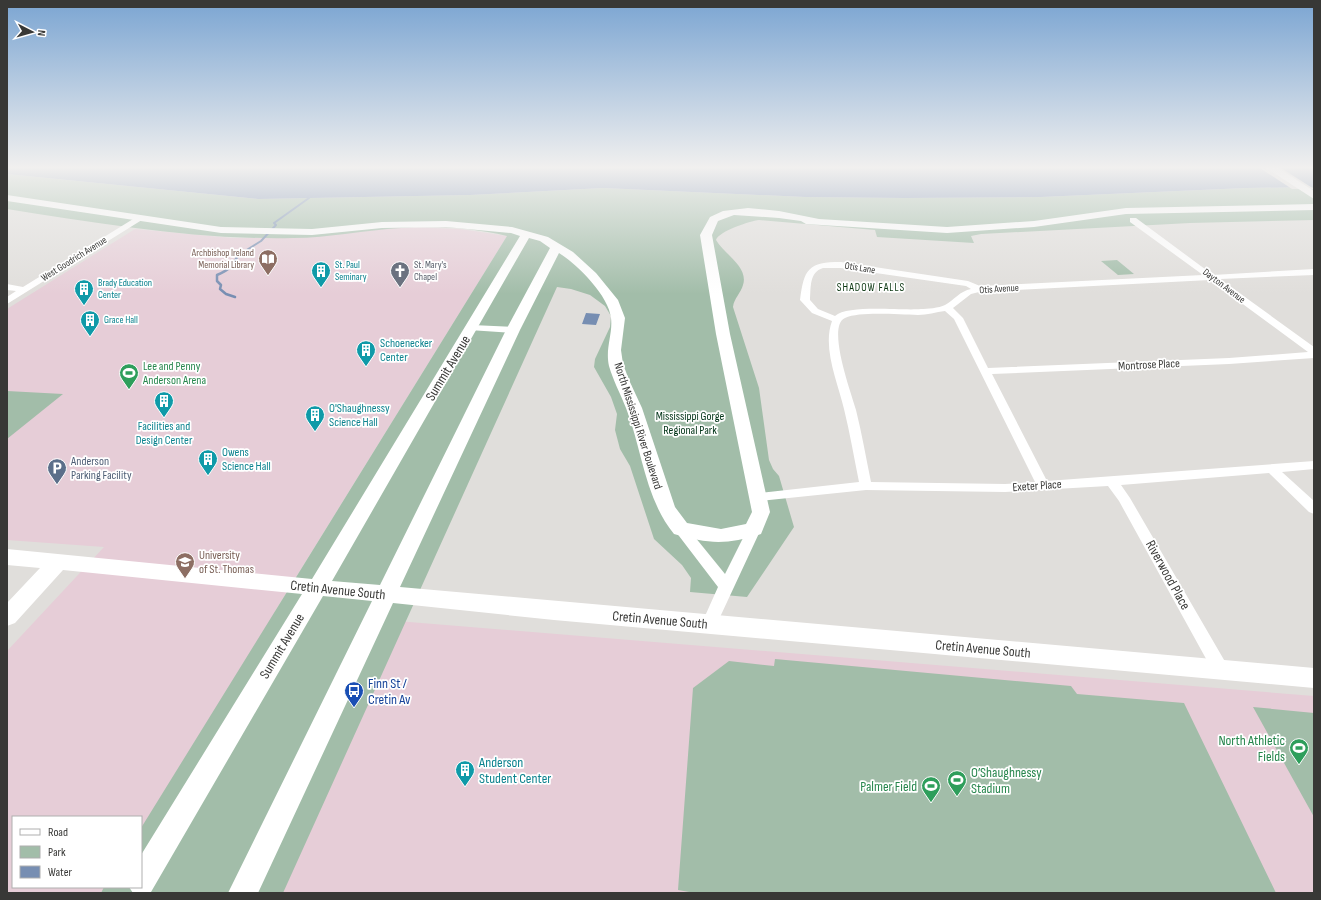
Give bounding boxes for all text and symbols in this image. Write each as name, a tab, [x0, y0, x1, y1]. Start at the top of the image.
north arrow	[12, 12, 52, 52]
text: N	[35, 29, 48, 37]
street label: West Goodrich Avenue	[39, 234, 109, 284]
place label: Archbishop Ireland Memorial Library	[191, 247, 254, 271]
library icon: Archbishop Ireland Memorial Library	[257, 248, 279, 276]
place label: St. Paul Seminary	[335, 259, 367, 283]
place label: St. Mary's Chapel	[414, 259, 447, 283]
building icon: St. Paul Seminary	[310, 260, 332, 288]
church icon: St. Mary's Chapel	[389, 260, 411, 288]
street label: Otis Lane	[844, 260, 876, 276]
street label: Dayton Avenue	[1200, 266, 1248, 306]
place label: Brady Education Center	[98, 277, 152, 301]
building icon: Brady Education Center	[73, 278, 95, 306]
district label: SHADOW FALLS	[837, 281, 905, 294]
street label: Otis Avenue	[979, 282, 1019, 296]
building icon: Grace Hall	[79, 309, 101, 337]
place label: Grace Hall	[104, 314, 138, 326]
street label: Summit Avenue	[422, 332, 474, 404]
place label: Schoenecker Center	[380, 336, 433, 365]
building icon: Schoenecker Center	[355, 339, 377, 367]
street label: Montrose Place	[1118, 356, 1180, 374]
place label: Lee and Penny Anderson Arena	[142, 359, 207, 388]
street label: North Mississippi River Boulevard	[610, 361, 666, 491]
sports icon: Lee and Penny Anderson Arena	[118, 362, 140, 390]
building icon: Facilities and Design Center	[153, 390, 175, 418]
place label: O'Shaughnessy Science Hall	[329, 401, 390, 430]
building icon: O'Shaughnessy Science Hall	[304, 404, 326, 432]
park label: Mississippi Gorge Regional Park	[656, 409, 724, 438]
place label: Facilities and Design Center	[136, 419, 193, 448]
place label: Owens Science Hall	[222, 445, 271, 474]
building icon: Owens Science Hall	[197, 448, 219, 476]
place label: Anderson Parking Facility	[70, 454, 132, 483]
parking icon: Anderson Parking Facility	[46, 457, 68, 485]
street label: Exeter Place	[1012, 477, 1062, 495]
street label: Riverwood Place	[1142, 537, 1194, 613]
place label: University of St. Thomas	[199, 548, 254, 577]
school or university icon: University of St. Thomas	[174, 551, 196, 579]
street label: Cretin Avenue South	[290, 577, 386, 603]
street label: Cretin Avenue South	[612, 607, 708, 633]
street label: Summit Avenue	[256, 610, 308, 682]
street label: Cretin Avenue South	[935, 636, 1031, 662]
place label: Finn St / Cretin Av	[368, 675, 411, 708]
bus stop icon: Finn St / Cretin Av	[343, 680, 365, 708]
place label: North Athletic Fields	[1218, 732, 1285, 765]
sports icon: North Athletic Fields	[1288, 737, 1310, 765]
place label: Anderson Student Center	[478, 754, 551, 787]
building icon: Anderson Student Center	[454, 759, 476, 787]
place label: O’Shaughnessy Stadium	[971, 764, 1042, 797]
sports icon: O’Shaughnessy Stadium	[946, 769, 968, 797]
sports icon: Palmer Field	[920, 775, 942, 803]
place label: Palmer Field	[860, 778, 917, 795]
legend	[12, 816, 142, 888]
text: Road	[48, 825, 68, 840]
text: Park	[48, 845, 66, 860]
text: Water	[48, 865, 72, 880]

